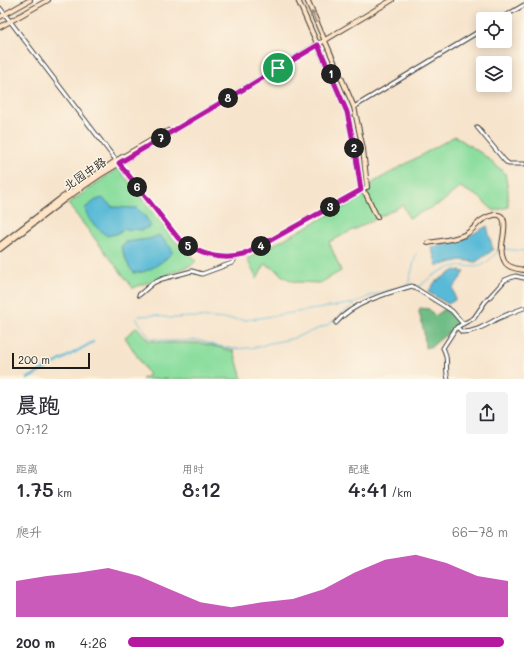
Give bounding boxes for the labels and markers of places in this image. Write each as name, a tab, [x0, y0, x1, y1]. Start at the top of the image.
pin	[261, 51, 295, 85]
pin: 1	[321, 64, 341, 84]
pin: 8	[218, 88, 238, 108]
pin: 7	[151, 128, 171, 148]
pin: 2	[344, 138, 364, 158]
pin: 6	[127, 177, 147, 197]
pin: 3	[320, 197, 340, 217]
pin: 5	[178, 236, 198, 256]
pin: 4	[251, 236, 271, 256]

